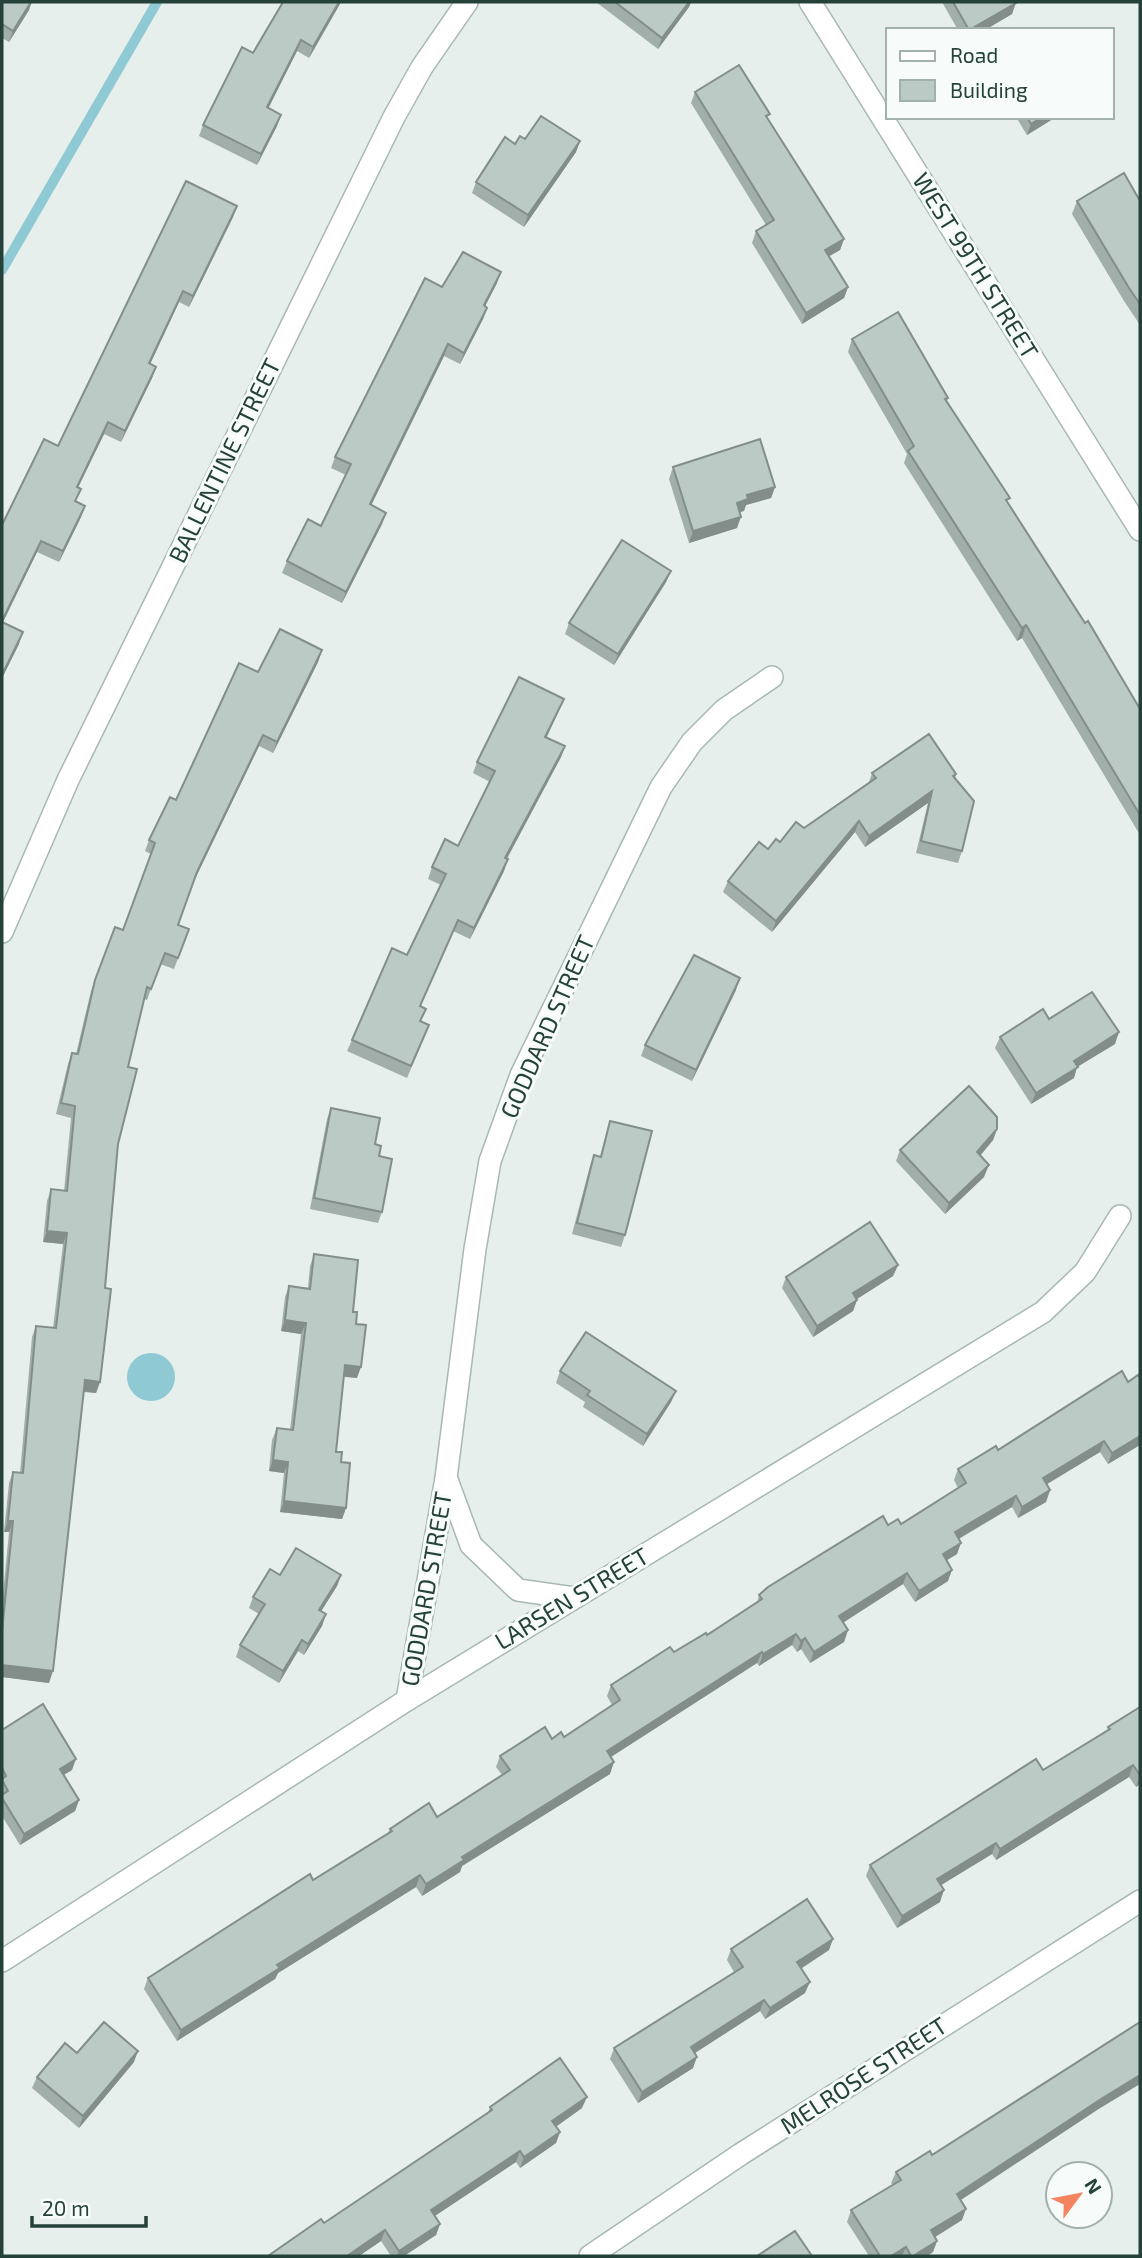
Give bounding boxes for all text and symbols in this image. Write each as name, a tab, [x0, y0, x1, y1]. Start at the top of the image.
legend	[886, 28, 1114, 119]
text: Road	[950, 42, 998, 67]
text: Building	[950, 77, 1028, 102]
street label: WEST 99TH STREET	[907, 167, 1045, 364]
street label: BALLENTINE STREET	[162, 353, 286, 567]
street label: GODDARD STREET	[493, 930, 600, 1122]
street label: GODDARD STREET	[394, 1489, 457, 1688]
street label: LARSEN STREET	[489, 1540, 653, 1655]
street label: MELROSE STREET	[774, 2010, 952, 2139]
north arrow	[1044, 2160, 1114, 2230]
text: N	[1080, 2174, 1107, 2198]
scale bar	[32, 2184, 145, 2228]
text: 20 m	[42, 2195, 90, 2220]

